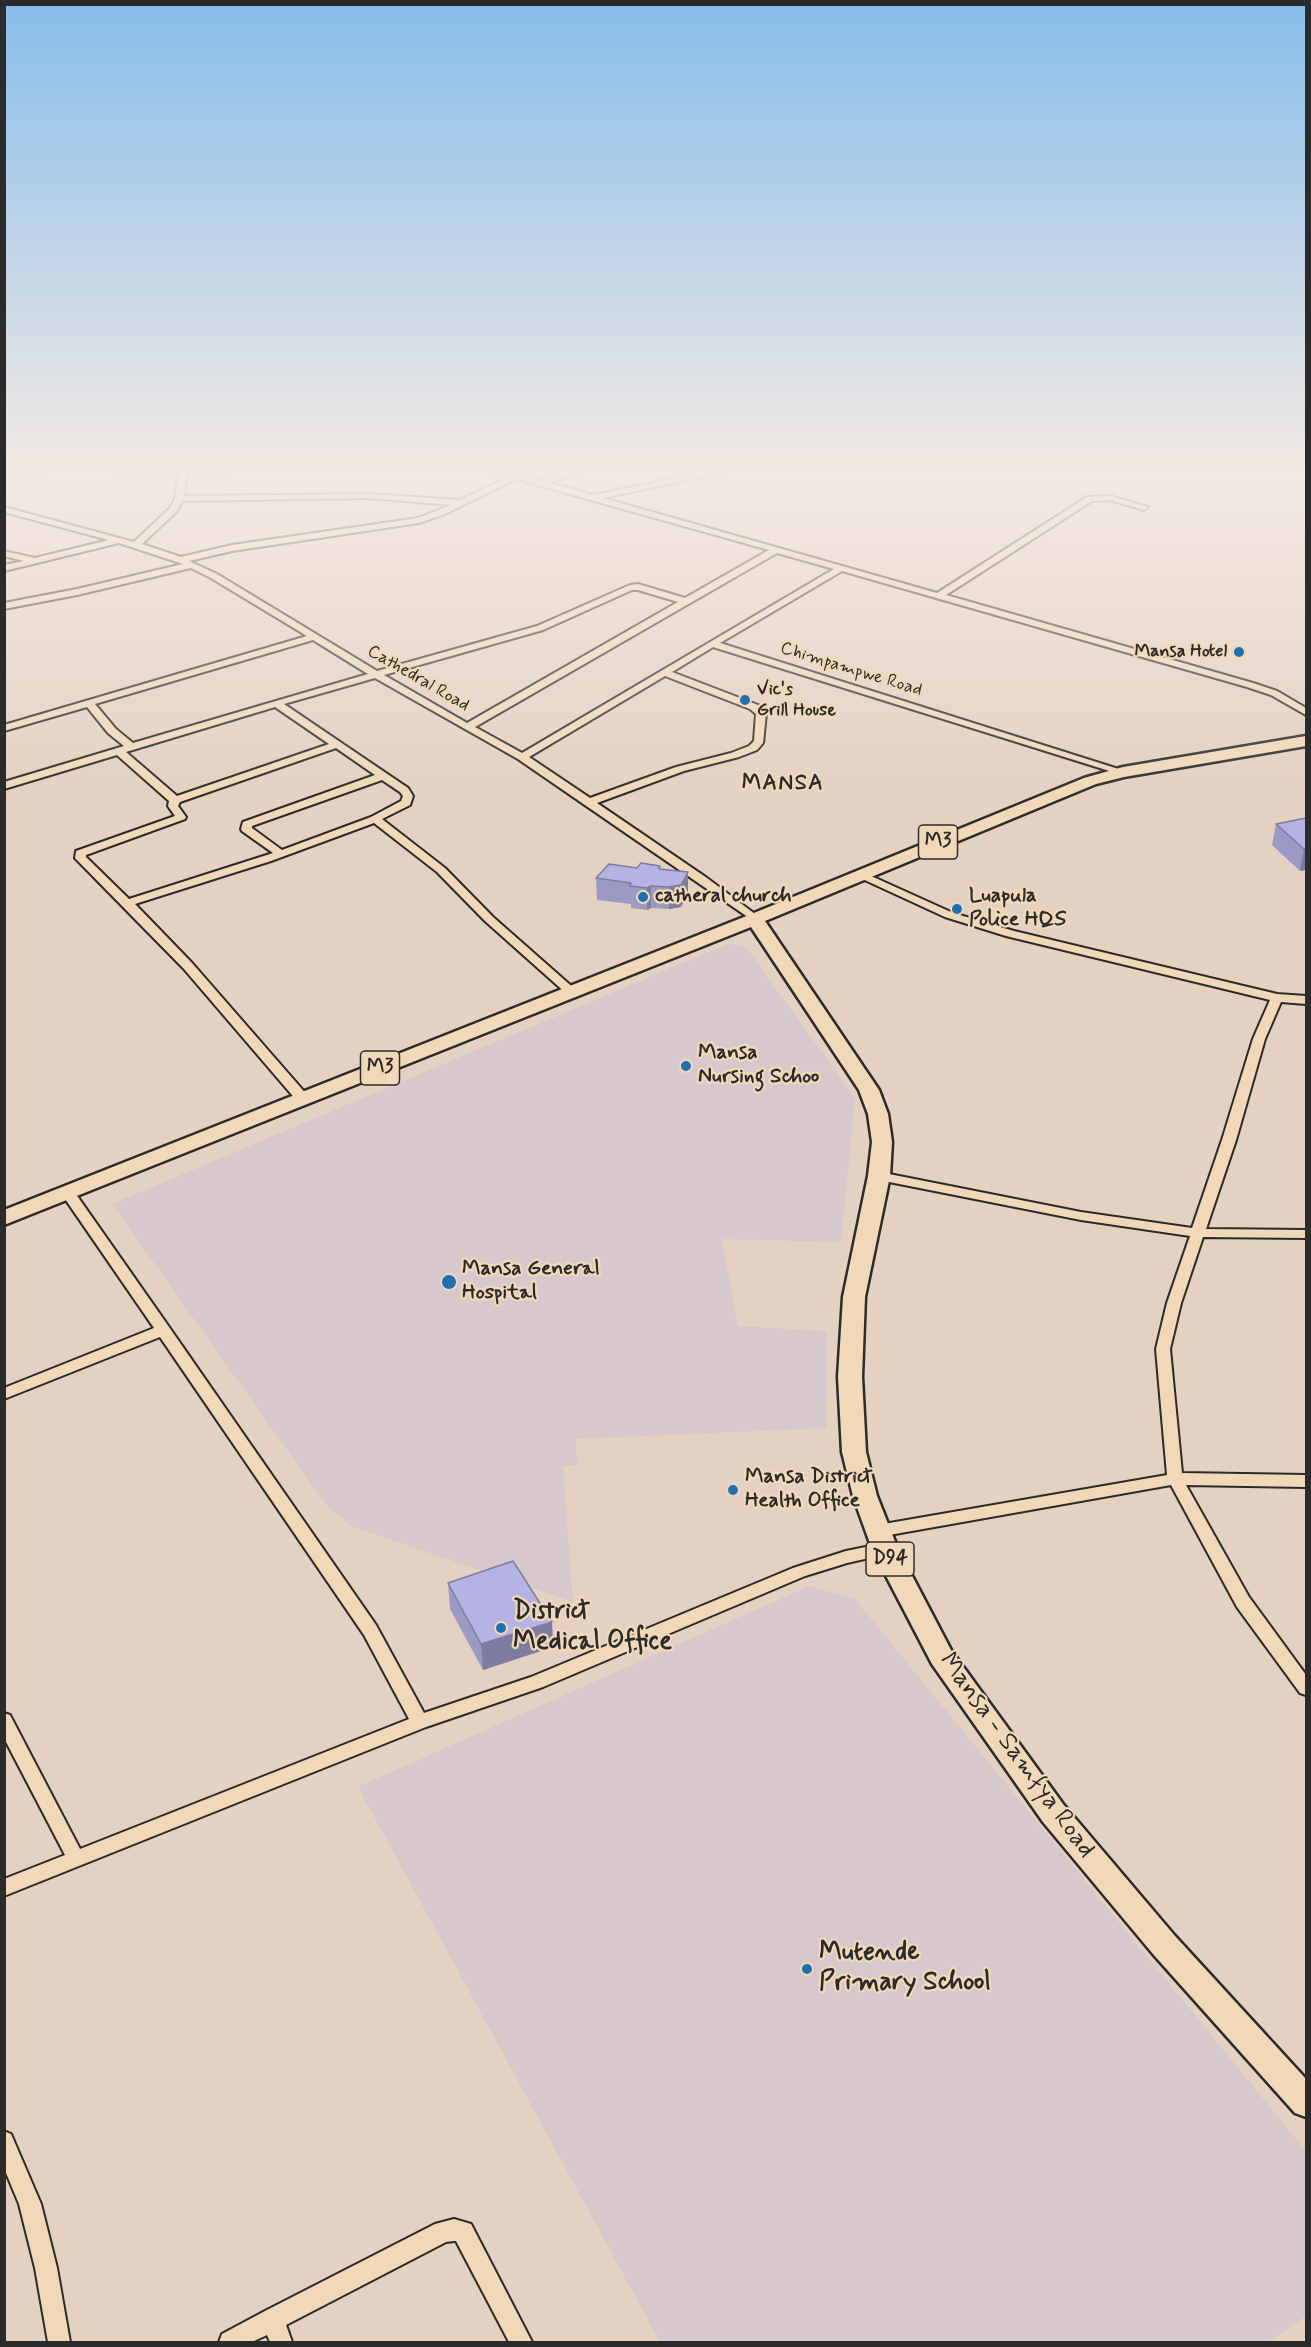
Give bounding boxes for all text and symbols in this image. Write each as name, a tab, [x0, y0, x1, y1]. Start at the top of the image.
street label: Chimpampwe Road	[777, 638, 925, 702]
street label: Cathedral Road	[363, 641, 473, 717]
place label: Mansa Hotel	[1134, 641, 1227, 663]
marker: Mansa Hotel	[1232, 645, 1246, 659]
place label: Vic's Grill House	[757, 679, 836, 722]
marker: Vic's Grill House	[738, 693, 752, 707]
district label: MANSA	[742, 771, 824, 797]
road number: M3	[918, 825, 958, 859]
place label: catheral church	[655, 884, 792, 910]
place label: Luapula Police HQS	[969, 884, 1066, 934]
marker: catheral church	[636, 890, 650, 904]
marker: Luapula Police HQS	[950, 902, 964, 916]
place label: Mansa Nursing Schoo	[698, 1041, 819, 1091]
road number: M3	[360, 1051, 400, 1085]
marker: Mansa Nursing Schoo	[679, 1059, 693, 1073]
place label: Mansa General Hospital	[462, 1257, 600, 1307]
marker: Mansa General Hospital	[440, 1273, 458, 1291]
place label: Mansa District Health Office	[745, 1465, 873, 1515]
marker: Mansa District Health Office	[726, 1483, 740, 1497]
road number: D94	[866, 1542, 914, 1576]
place label: District Medical Office	[513, 1597, 672, 1658]
marker: District Medical Office	[494, 1621, 508, 1635]
street label: Mansa - Samfya Road	[931, 1647, 1101, 1865]
place label: Mutende Primary School	[819, 1938, 991, 2000]
marker: Mutende Primary School	[800, 1962, 814, 1976]

